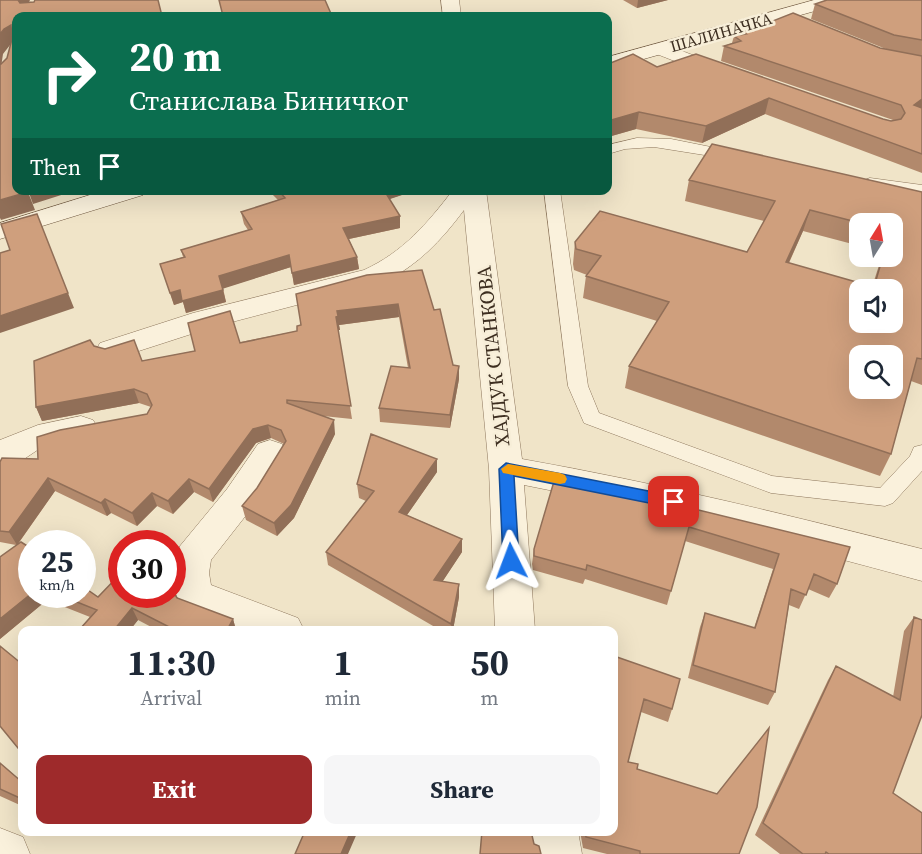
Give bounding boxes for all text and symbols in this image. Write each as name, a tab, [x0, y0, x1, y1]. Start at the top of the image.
street label: ШАЛИНАЧКА	[667, 7, 775, 57]
text: 20 m	[129, 27, 222, 85]
icon: right	[30, 36, 108, 114]
text: Станислава Биничког	[129, 82, 408, 119]
icon: arrive	[93, 150, 126, 183]
text: Then	[30, 152, 81, 182]
north arrow	[849, 213, 903, 267]
map controls	[849, 213, 903, 399]
street label: ХАЈДУК СТАНКОВА	[470, 263, 516, 448]
button: sound	[849, 279, 903, 333]
button: search	[849, 345, 903, 399]
pin	[648, 476, 699, 527]
icon: arrive	[657, 485, 690, 518]
position arrow	[479, 529, 543, 593]
speed limit sign: 30	[108, 530, 186, 608]
text: 25	[41, 541, 73, 582]
text: km/h	[39, 574, 75, 595]
text: 11:30	[127, 638, 216, 687]
text: 1	[333, 638, 353, 687]
text: 50	[470, 638, 509, 687]
text: Arrival	[141, 684, 202, 712]
text: min	[325, 684, 361, 712]
text: m	[480, 684, 499, 712]
button: Exit	[36, 755, 312, 824]
button: Share	[324, 755, 600, 824]

